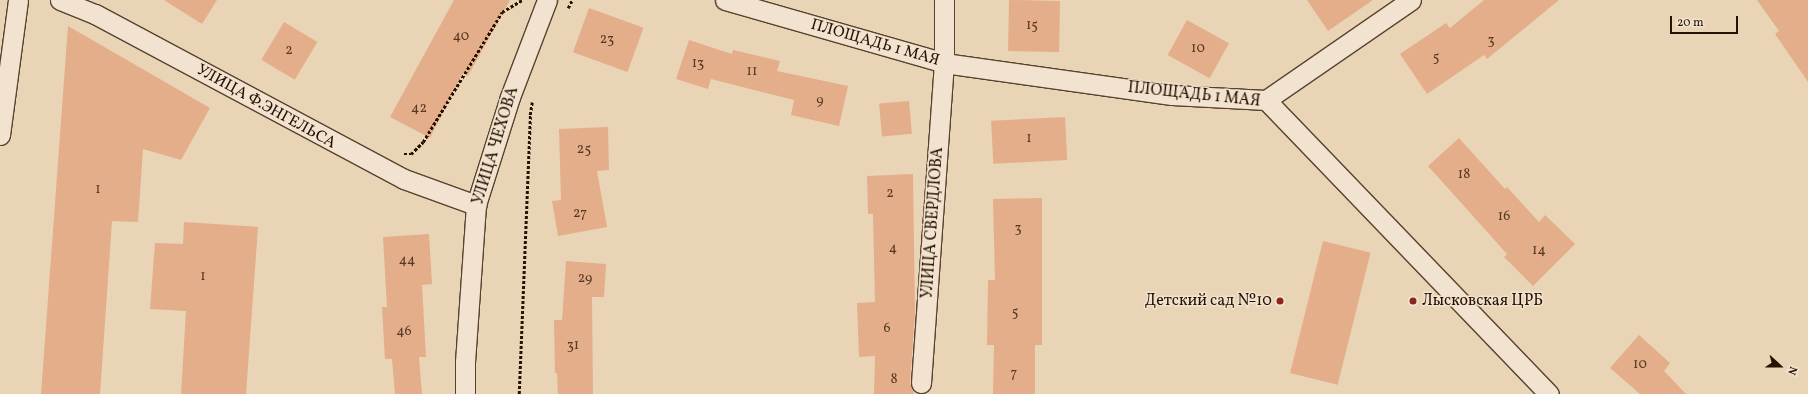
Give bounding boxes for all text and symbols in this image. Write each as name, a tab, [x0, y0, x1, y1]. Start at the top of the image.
scale bar	[1672, 8, 1740, 34]
street label: ПЛОЩАДЬ 1 МАЯ	[808, 15, 942, 71]
text: 20 m	[1677, 15, 1704, 31]
house number: 15	[1026, 18, 1038, 34]
house number: 40	[453, 29, 469, 45]
house number: 23	[600, 32, 614, 48]
house number: 3	[1487, 33, 1495, 49]
house number: 10	[1191, 41, 1205, 57]
house number: 2	[285, 43, 293, 59]
house number: 5	[1433, 50, 1439, 66]
house number: 13	[692, 56, 704, 72]
street label: УЛИЦА Ф.ЭНГЕЛЬСА	[193, 61, 339, 153]
house number: 11	[747, 64, 757, 80]
street label: ПЛОЩАДЬ 1 МАЯ	[1127, 78, 1261, 112]
street label: УЛИЦА ЧЕХОВА	[469, 85, 523, 207]
house number: 9	[816, 93, 824, 109]
house number: 42	[411, 101, 427, 117]
house number: 1	[1026, 131, 1032, 147]
house number: 25	[577, 142, 591, 158]
street label: УЛИЦА СВЕРДЛОВА	[918, 147, 948, 299]
house number: 18	[1458, 167, 1470, 183]
house number: 1	[95, 182, 101, 198]
house number: 2	[886, 186, 894, 202]
house number: 27	[573, 206, 587, 222]
house number: 16	[1498, 209, 1510, 225]
house number: 3	[1014, 221, 1022, 237]
house number: 4	[889, 241, 897, 257]
house number: 14	[1532, 243, 1546, 259]
house number: 44	[399, 253, 415, 269]
house number: 1	[200, 269, 206, 285]
house number: 29	[578, 271, 592, 287]
place label: Детский сад №10	[1145, 291, 1272, 311]
place label: Лысковская ЦРБ	[1422, 291, 1543, 311]
marker: Лысковская ЦРБ	[1407, 295, 1419, 307]
marker: Детский сад №10	[1275, 296, 1285, 306]
house number: 5	[1012, 305, 1018, 321]
house number: 6	[883, 321, 891, 337]
house number: 46	[396, 324, 412, 340]
house number: 31	[567, 338, 579, 354]
north arrow	[1760, 346, 1800, 386]
house number: 10	[1633, 357, 1647, 373]
text: N	[1783, 364, 1800, 377]
house number: 7	[1011, 366, 1017, 382]
house number: 8	[890, 372, 898, 388]

